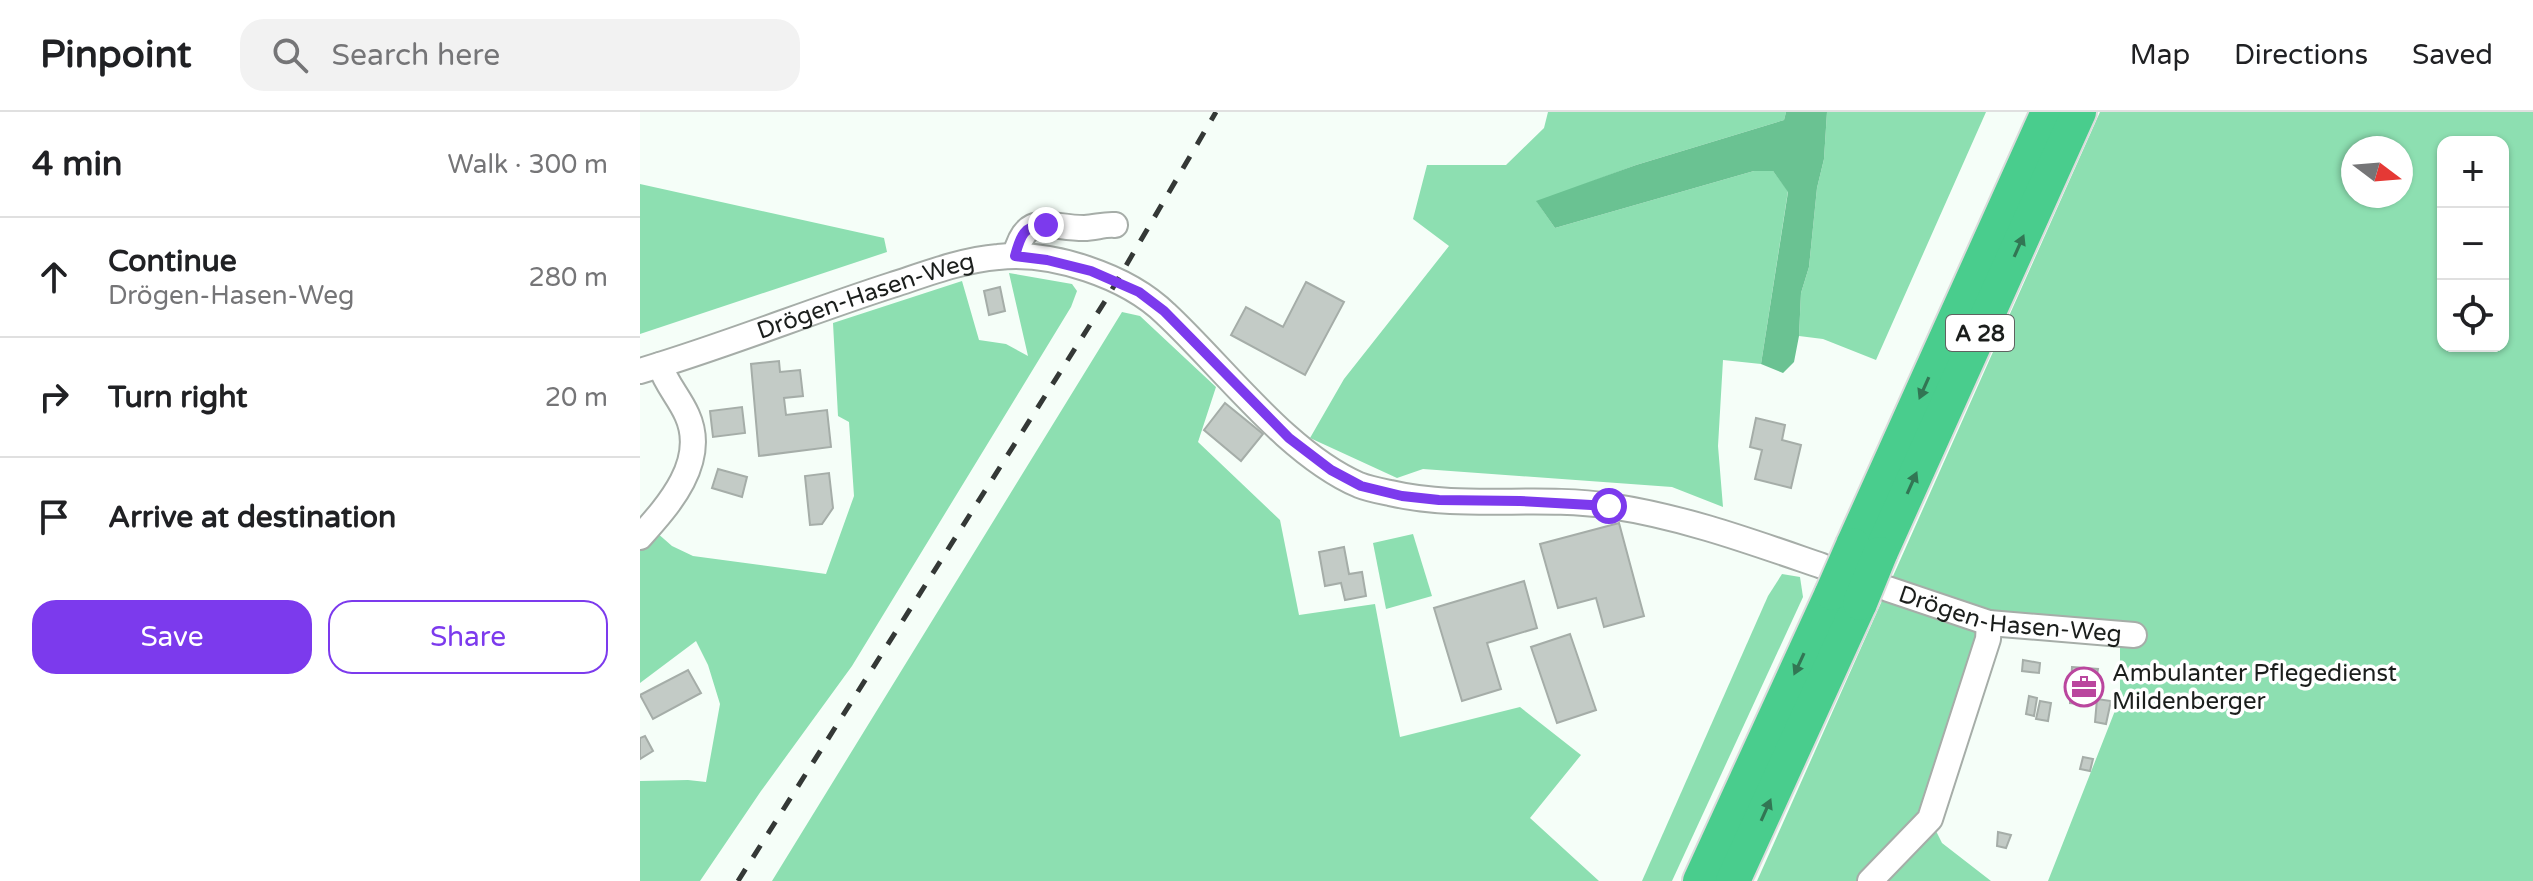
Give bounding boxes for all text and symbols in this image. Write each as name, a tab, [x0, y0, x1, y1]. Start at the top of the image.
search box	[240, 19, 800, 91]
text: Pinpoint	[40, 32, 192, 78]
icon: search	[268, 33, 312, 77]
text: Search here	[332, 37, 500, 74]
text: Map	[2130, 38, 2190, 72]
text: Directions	[2234, 38, 2368, 72]
text: Saved	[2412, 38, 2493, 72]
north arrow	[2341, 136, 2413, 208]
map controls	[2437, 136, 2509, 352]
button: +	[2437, 136, 2509, 208]
text: 4 min	[32, 144, 123, 185]
text: Walk · 300 m	[448, 149, 608, 180]
route end	[1028, 207, 1064, 243]
button: −	[2437, 208, 2509, 280]
one-way arrow	[2012, 234, 2026, 257]
text: Continue	[108, 243, 237, 280]
street label: Drögen-Hasen-Weg	[753, 247, 977, 346]
icon: ahead	[32, 255, 76, 299]
text: 280 m	[528, 262, 608, 293]
text: Drögen-Hasen-Weg	[108, 280, 354, 311]
button: locate	[2437, 280, 2509, 352]
road number: A 28	[1946, 315, 2014, 351]
icon: right	[32, 375, 76, 419]
one-way arrow	[1917, 376, 1931, 399]
text: Turn right	[108, 379, 248, 416]
text: 20 m	[545, 382, 608, 413]
one-way arrow	[1905, 471, 1919, 494]
route start	[1591, 488, 1627, 524]
icon: arrive	[32, 495, 76, 539]
text: Arrive at destination	[108, 499, 396, 536]
street label: Drögen-Hasen-Weg	[1895, 580, 2123, 649]
button: Save	[32, 600, 312, 674]
button: Share	[328, 600, 608, 674]
one-way arrow	[1793, 652, 1806, 675]
place label: Ambulanter Pflegedienst Mildenberger	[2112, 659, 2397, 716]
office icon: Ambulanter Pflegedienst Mildenberger	[2063, 666, 2105, 708]
one-way arrow	[1759, 798, 1773, 822]

